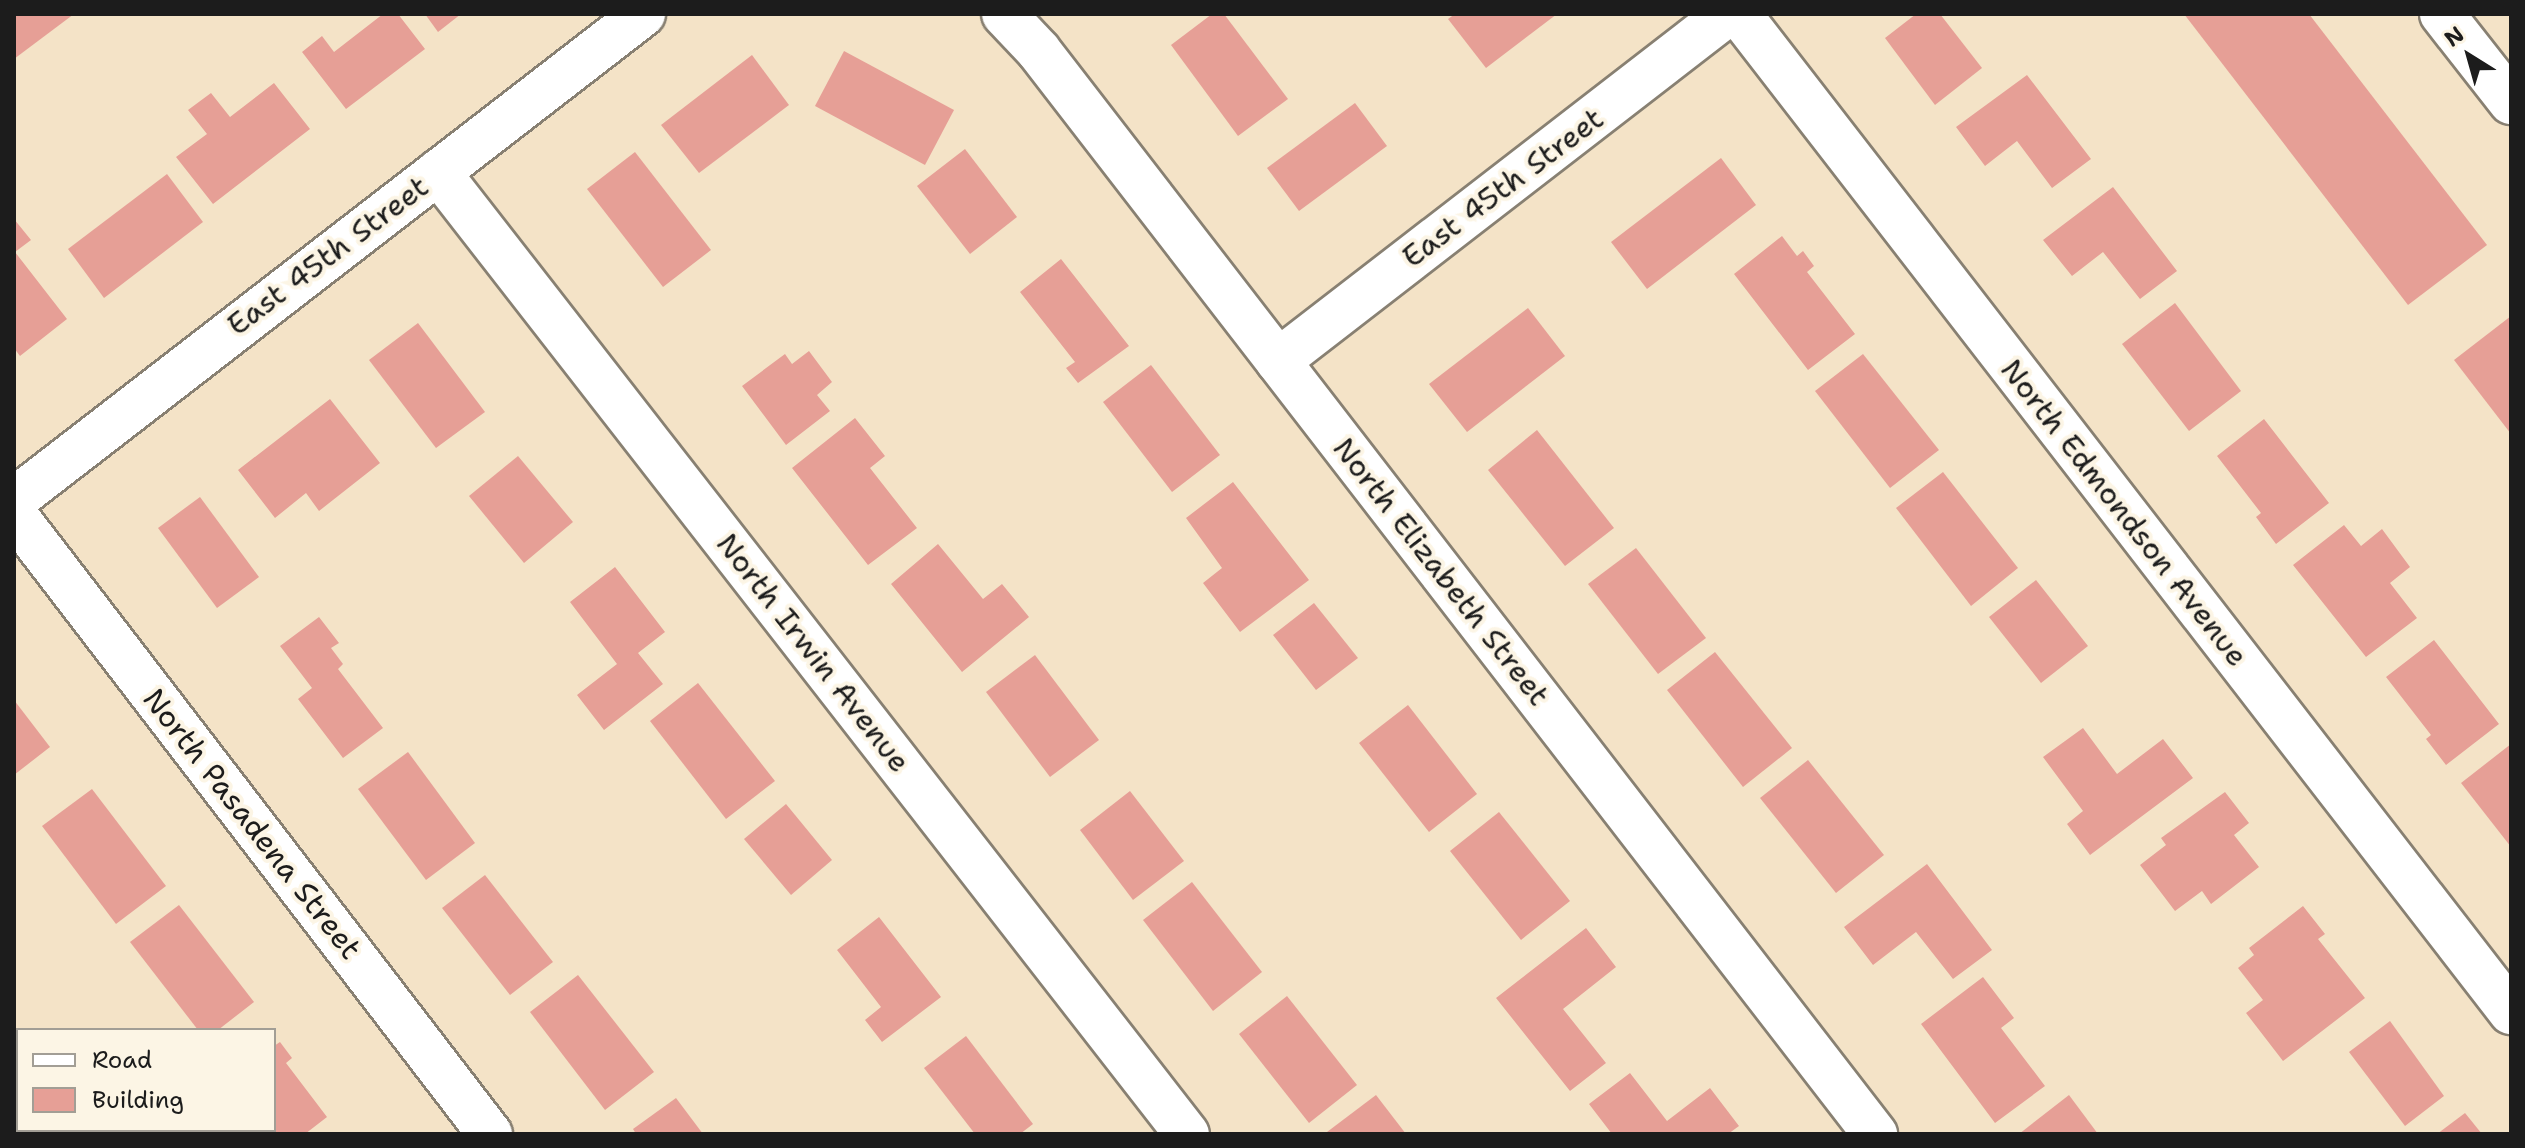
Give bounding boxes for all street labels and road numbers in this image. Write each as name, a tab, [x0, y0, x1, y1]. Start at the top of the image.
street label: East 45th Street	[1395, 101, 1611, 275]
street label: East 45th Street	[220, 169, 436, 343]
street label: North Edmondson Avenue	[1993, 352, 2255, 674]
street label: North Elizabeth Street	[1325, 431, 1557, 713]
street label: North Irwin Avenue	[709, 527, 917, 779]
street label: North Pasadena Street	[135, 682, 369, 966]

